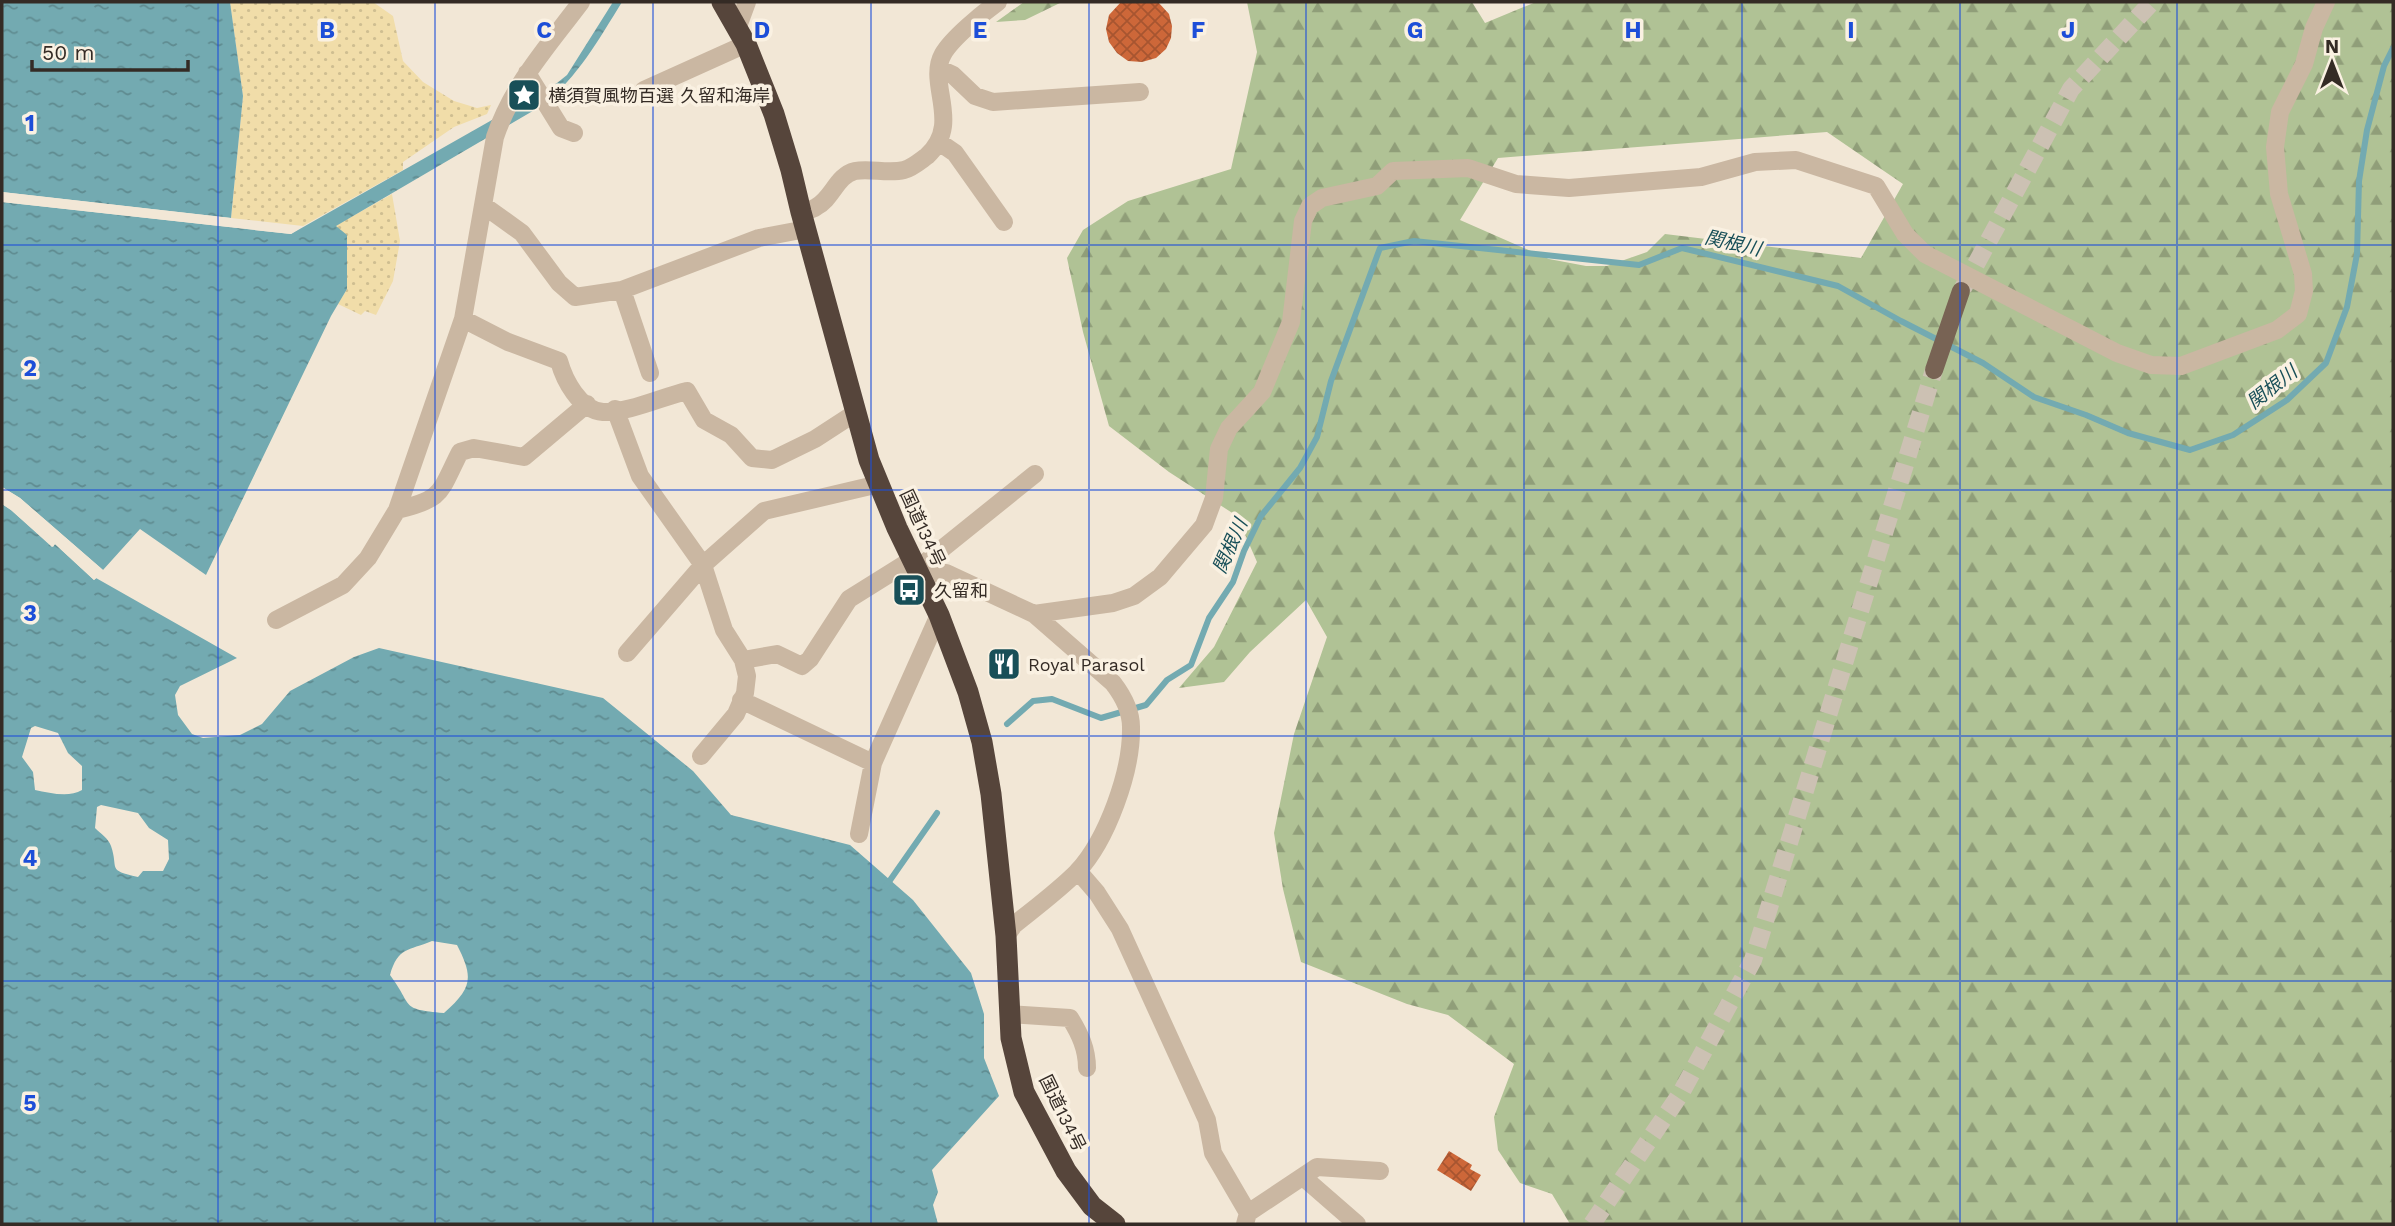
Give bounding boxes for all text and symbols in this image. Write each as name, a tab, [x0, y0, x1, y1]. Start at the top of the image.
text: B	[319, 17, 335, 44]
text: C	[536, 17, 552, 44]
text: D	[754, 17, 770, 44]
text: E	[973, 17, 987, 44]
text: F	[1191, 17, 1205, 44]
text: G	[1407, 17, 1423, 44]
text: H	[1624, 17, 1642, 44]
text: I	[1847, 17, 1855, 44]
text: J	[2061, 17, 2075, 44]
scale bar	[32, 28, 187, 72]
north arrow	[2297, 28, 2367, 98]
text: N	[2325, 35, 2339, 58]
text: 50 m	[42, 40, 94, 65]
place icon: 横須賀風物百選 久留和海岸	[505, 76, 543, 114]
place label: 横須賀風物百選 久留和海岸	[548, 85, 770, 106]
text: 1	[25, 110, 35, 137]
water label: 関根川	[1703, 225, 1765, 261]
text: 2	[23, 355, 37, 382]
water label: 関根川	[2242, 359, 2303, 414]
street label: 国道134号	[896, 486, 950, 570]
water label: 関根川	[1208, 513, 1253, 577]
bus stop icon: 久留和	[890, 571, 928, 609]
place label: 久留和	[934, 580, 988, 601]
text: 3	[23, 600, 37, 627]
restaurant icon: Royal Parasol	[985, 645, 1023, 683]
place label: Royal Parasol	[1028, 654, 1145, 675]
text: 4	[23, 845, 38, 872]
street label: 国道134号	[1035, 1071, 1091, 1155]
text: 5	[23, 1090, 37, 1117]

